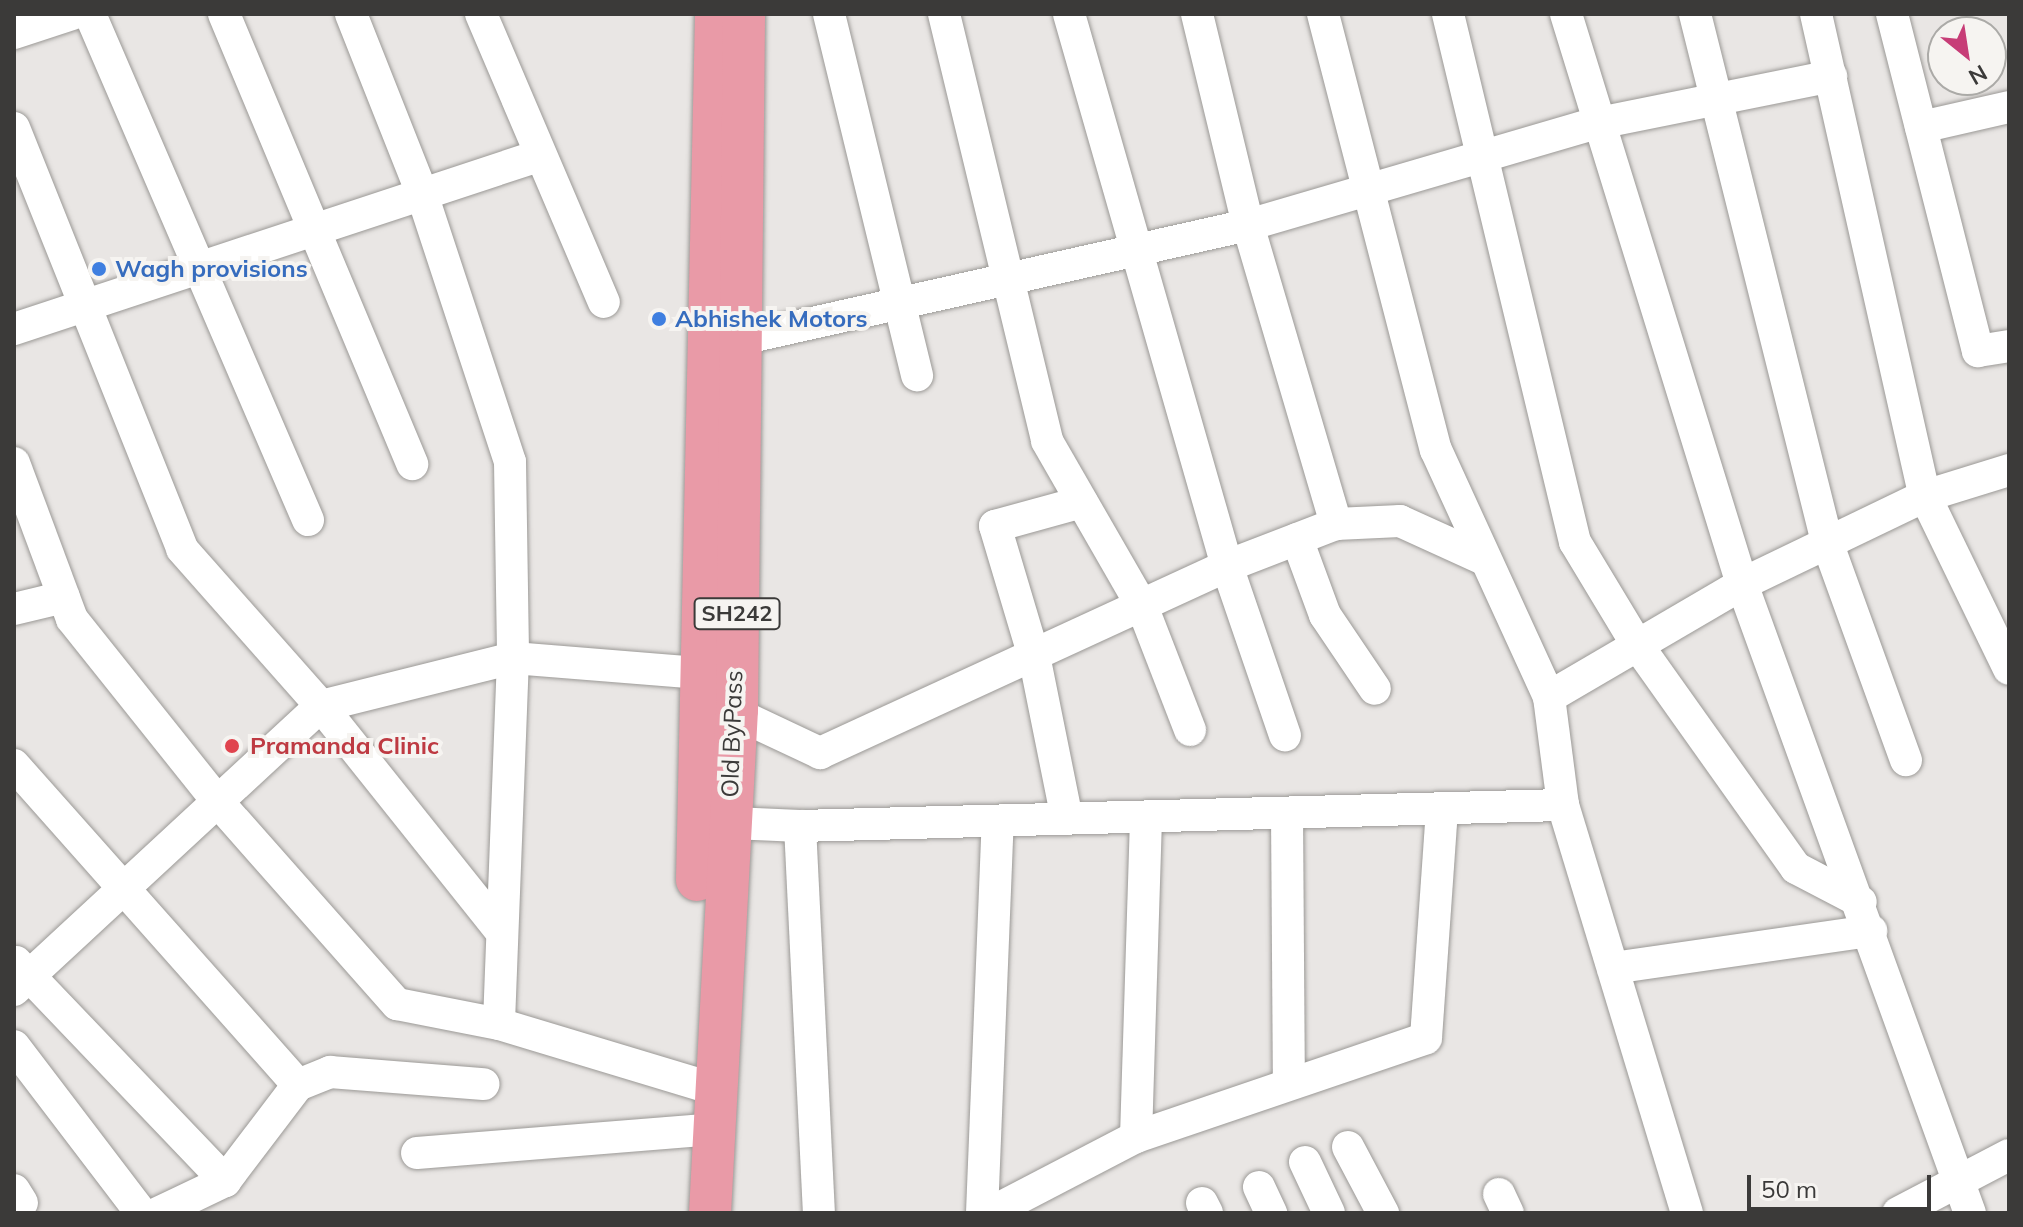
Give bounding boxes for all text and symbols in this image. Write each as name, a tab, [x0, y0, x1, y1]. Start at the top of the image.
north arrow	[1927, 16, 2007, 96]
text: N	[1964, 59, 1992, 91]
place label: Wagh provisions	[115, 255, 308, 283]
marker: Wagh provisions	[90, 260, 108, 278]
place label: Abhishek Motors	[675, 305, 868, 333]
marker: Abhishek Motors	[650, 310, 668, 328]
road number: SH242	[693, 596, 781, 632]
street label: Old ByPass	[715, 670, 749, 798]
place label: Pramanda Clinic	[250, 732, 439, 760]
marker: Pramanda Clinic	[221, 735, 243, 757]
scale bar	[1751, 1159, 1935, 1209]
text: 50 m	[1761, 1174, 1817, 1204]

